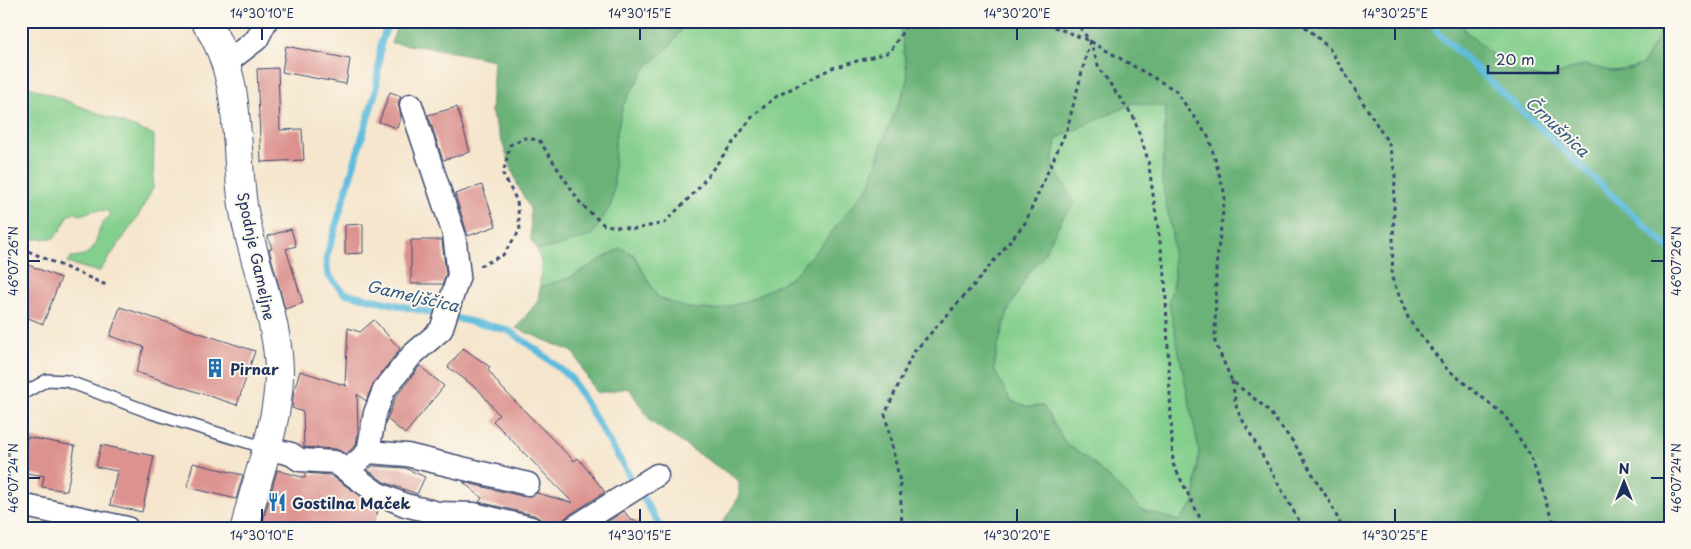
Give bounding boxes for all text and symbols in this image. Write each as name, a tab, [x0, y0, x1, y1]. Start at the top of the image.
text: 14°30'10"E	[230, 4, 294, 22]
text: 14°30'15"E	[608, 4, 672, 22]
text: 14°30'20"E	[983, 4, 1051, 22]
text: 14°30'25"E	[1362, 4, 1428, 22]
scale bar	[1488, 42, 1558, 74]
text: 20 m	[1496, 47, 1535, 70]
water label: Črnušnica	[1521, 90, 1596, 162]
street label: Spodnje Gameljne	[232, 190, 282, 322]
text: 46°07'26"N	[4, 226, 22, 296]
text: 46°07'26"N	[1667, 226, 1685, 296]
water label: Gameljščica	[365, 273, 462, 317]
building icon: Pirnar	[204, 357, 226, 379]
place label: Pirnar	[230, 357, 279, 380]
text: 46°07'24"N	[4, 443, 22, 513]
text: 46°07'24"N	[1667, 443, 1685, 513]
north arrow	[1598, 456, 1648, 506]
text: N	[1618, 458, 1630, 479]
restaurant icon: Gostilna Maček	[266, 491, 288, 513]
place label: Gostilna Maček	[292, 491, 410, 514]
text: 14°30'10"E	[230, 526, 294, 544]
text: 14°30'15"E	[608, 526, 672, 544]
text: 14°30'20"E	[983, 526, 1051, 544]
text: 14°30'25"E	[1362, 526, 1428, 544]

